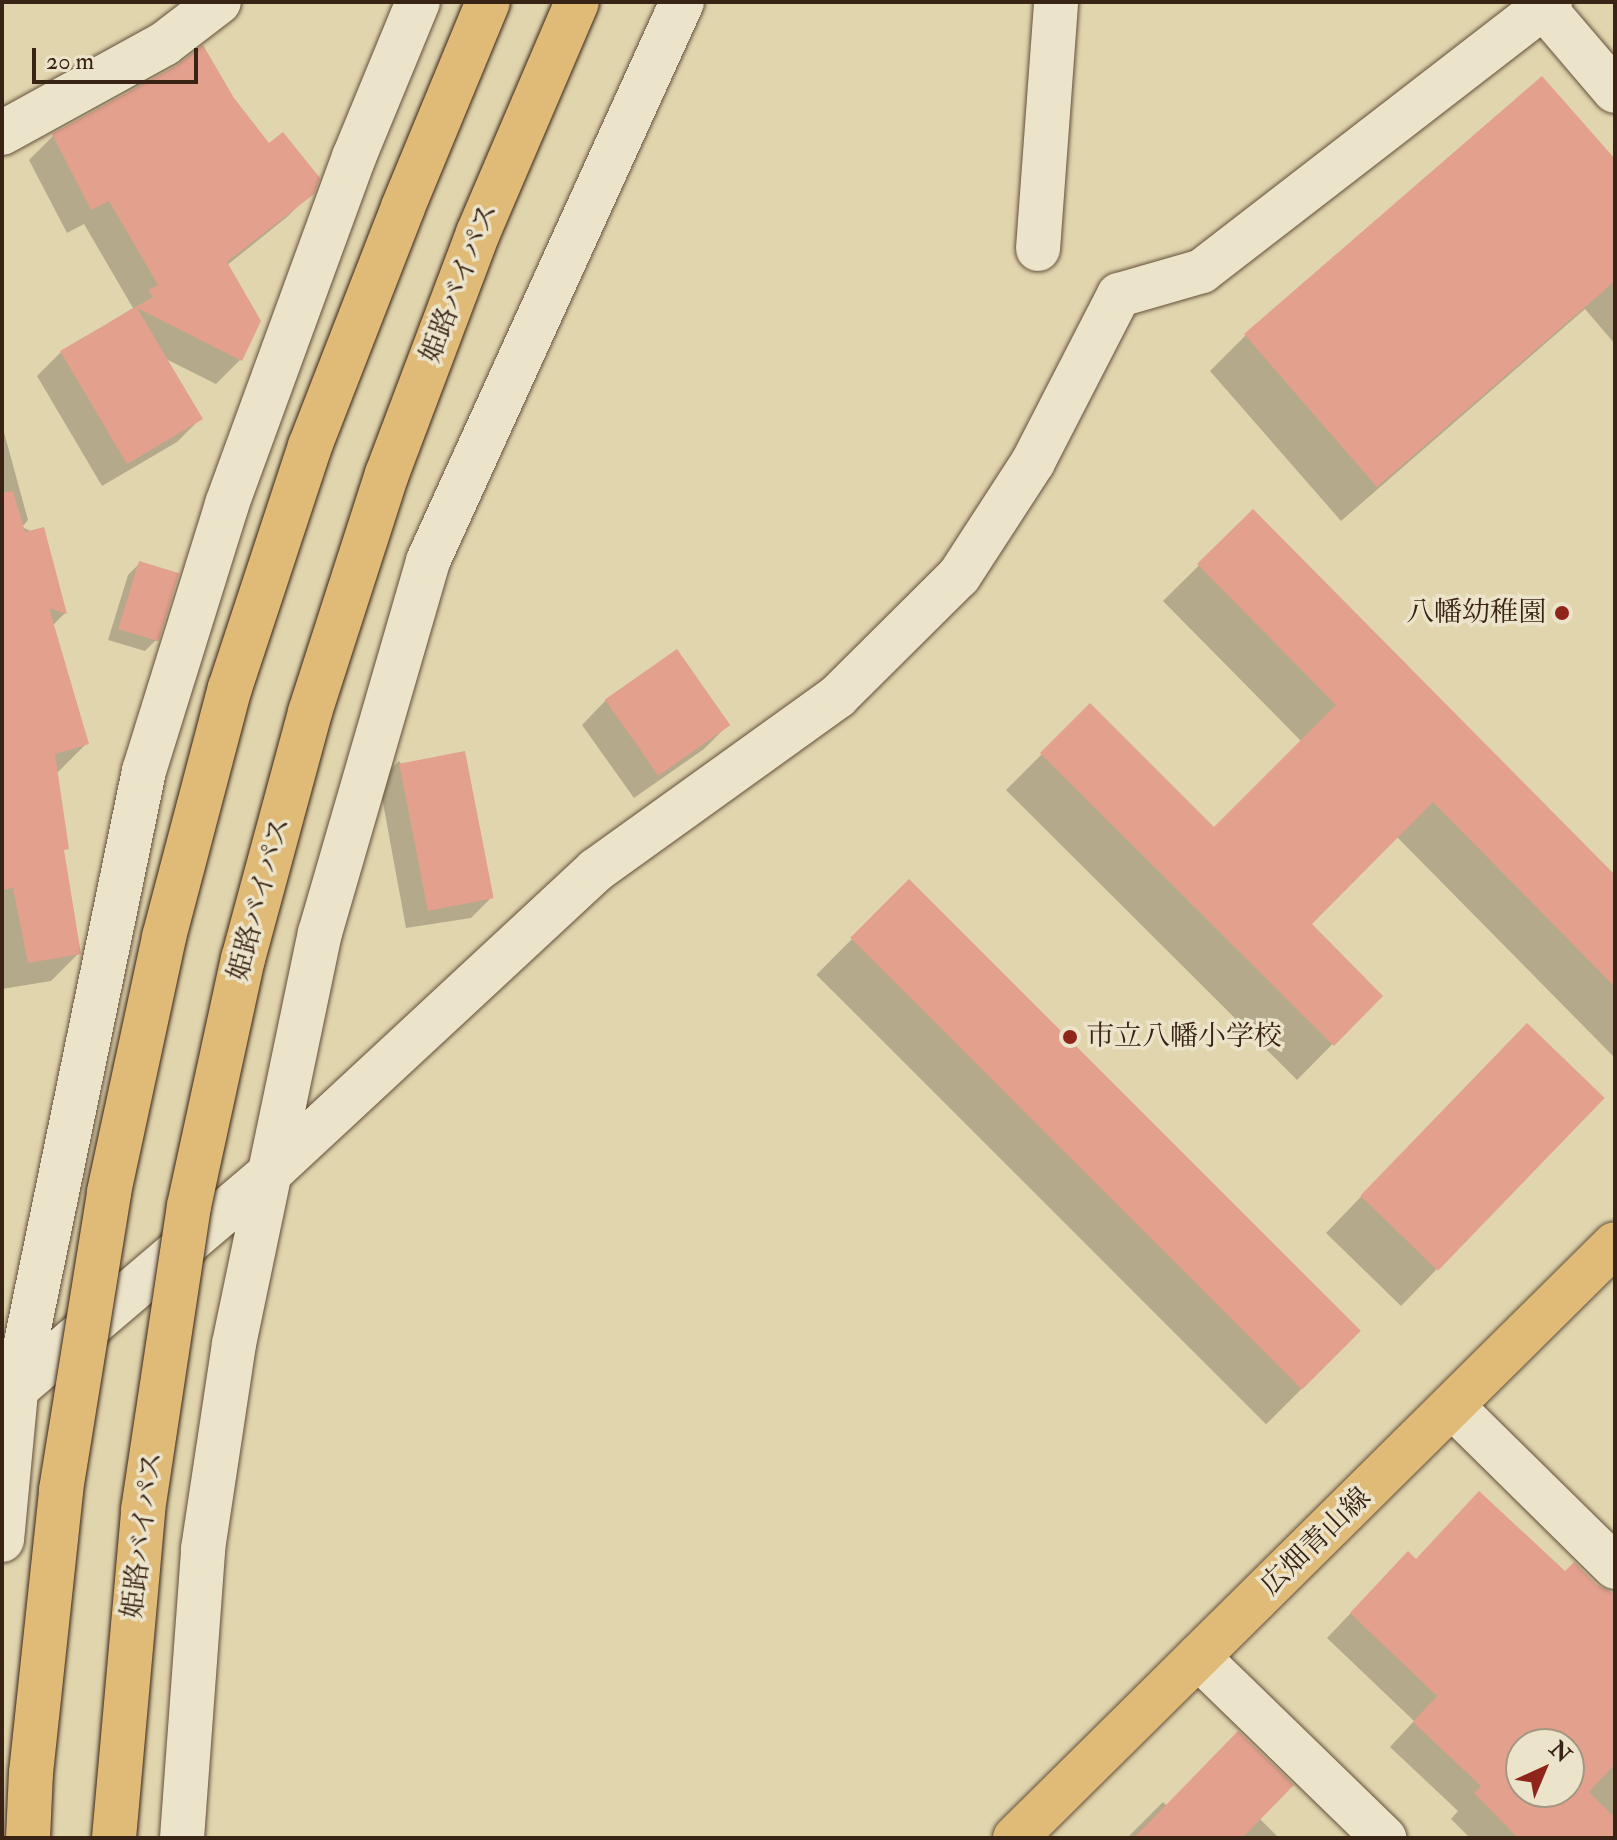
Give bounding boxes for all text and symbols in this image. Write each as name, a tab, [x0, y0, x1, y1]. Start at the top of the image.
scale bar	[36, 32, 202, 82]
text: 20 m	[46, 46, 94, 77]
street label: 姫路バイパス	[414, 199, 506, 367]
place label: 八幡幼稚園	[1406, 596, 1546, 630]
marker: 八幡幼稚園	[1553, 604, 1571, 622]
street label: 姫路バイパス	[222, 814, 298, 984]
place label: 市立八幡小学校	[1086, 1020, 1282, 1054]
marker: 市立八幡小学校	[1061, 1028, 1079, 1046]
street label: 姫路バイパス	[116, 1450, 170, 1620]
street label: 広畑青山線	[1254, 1481, 1378, 1603]
north arrow	[1505, 1728, 1585, 1808]
text: N	[1543, 1735, 1577, 1769]

